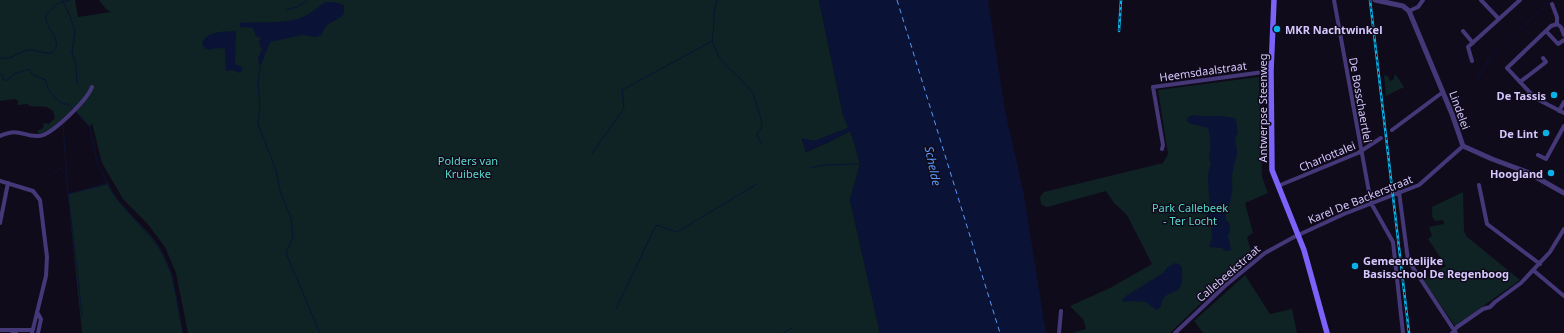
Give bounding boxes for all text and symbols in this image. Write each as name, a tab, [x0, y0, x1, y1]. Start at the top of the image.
place label: MKR Nachtwinkel	[1285, 22, 1382, 37]
marker: MKR Nachtwinkel	[1272, 24, 1282, 34]
street label: Antwerpse Steenweg	[1255, 53, 1270, 163]
street label: De Bosschaertlei	[1346, 56, 1376, 144]
street label: Heemsdaalstraat	[1158, 57, 1248, 85]
place label: De Tassis	[1497, 88, 1546, 103]
street label: Lindelei	[1446, 89, 1474, 131]
marker: De Tassis	[1549, 90, 1559, 100]
place label: De Lint	[1499, 126, 1538, 141]
marker: De Lint	[1541, 128, 1551, 138]
street label: Charlottalei	[1296, 137, 1358, 175]
water label: Schelde	[920, 144, 946, 188]
park label: Polders van Kruibeke	[438, 153, 498, 181]
place label: Hoogland	[1490, 166, 1543, 181]
marker: Hoogland	[1546, 168, 1556, 178]
street label: Karel De Backerstraat	[1306, 171, 1414, 227]
park label: Park Callebeek - Ter Locht	[1152, 200, 1228, 228]
street label: Callebeekstraat	[1193, 241, 1263, 305]
place label: Gemeentelijke Basisschool De Regenboog	[1363, 253, 1509, 281]
marker: Gemeentelijke Basisschool De Regenboog	[1350, 261, 1360, 271]

